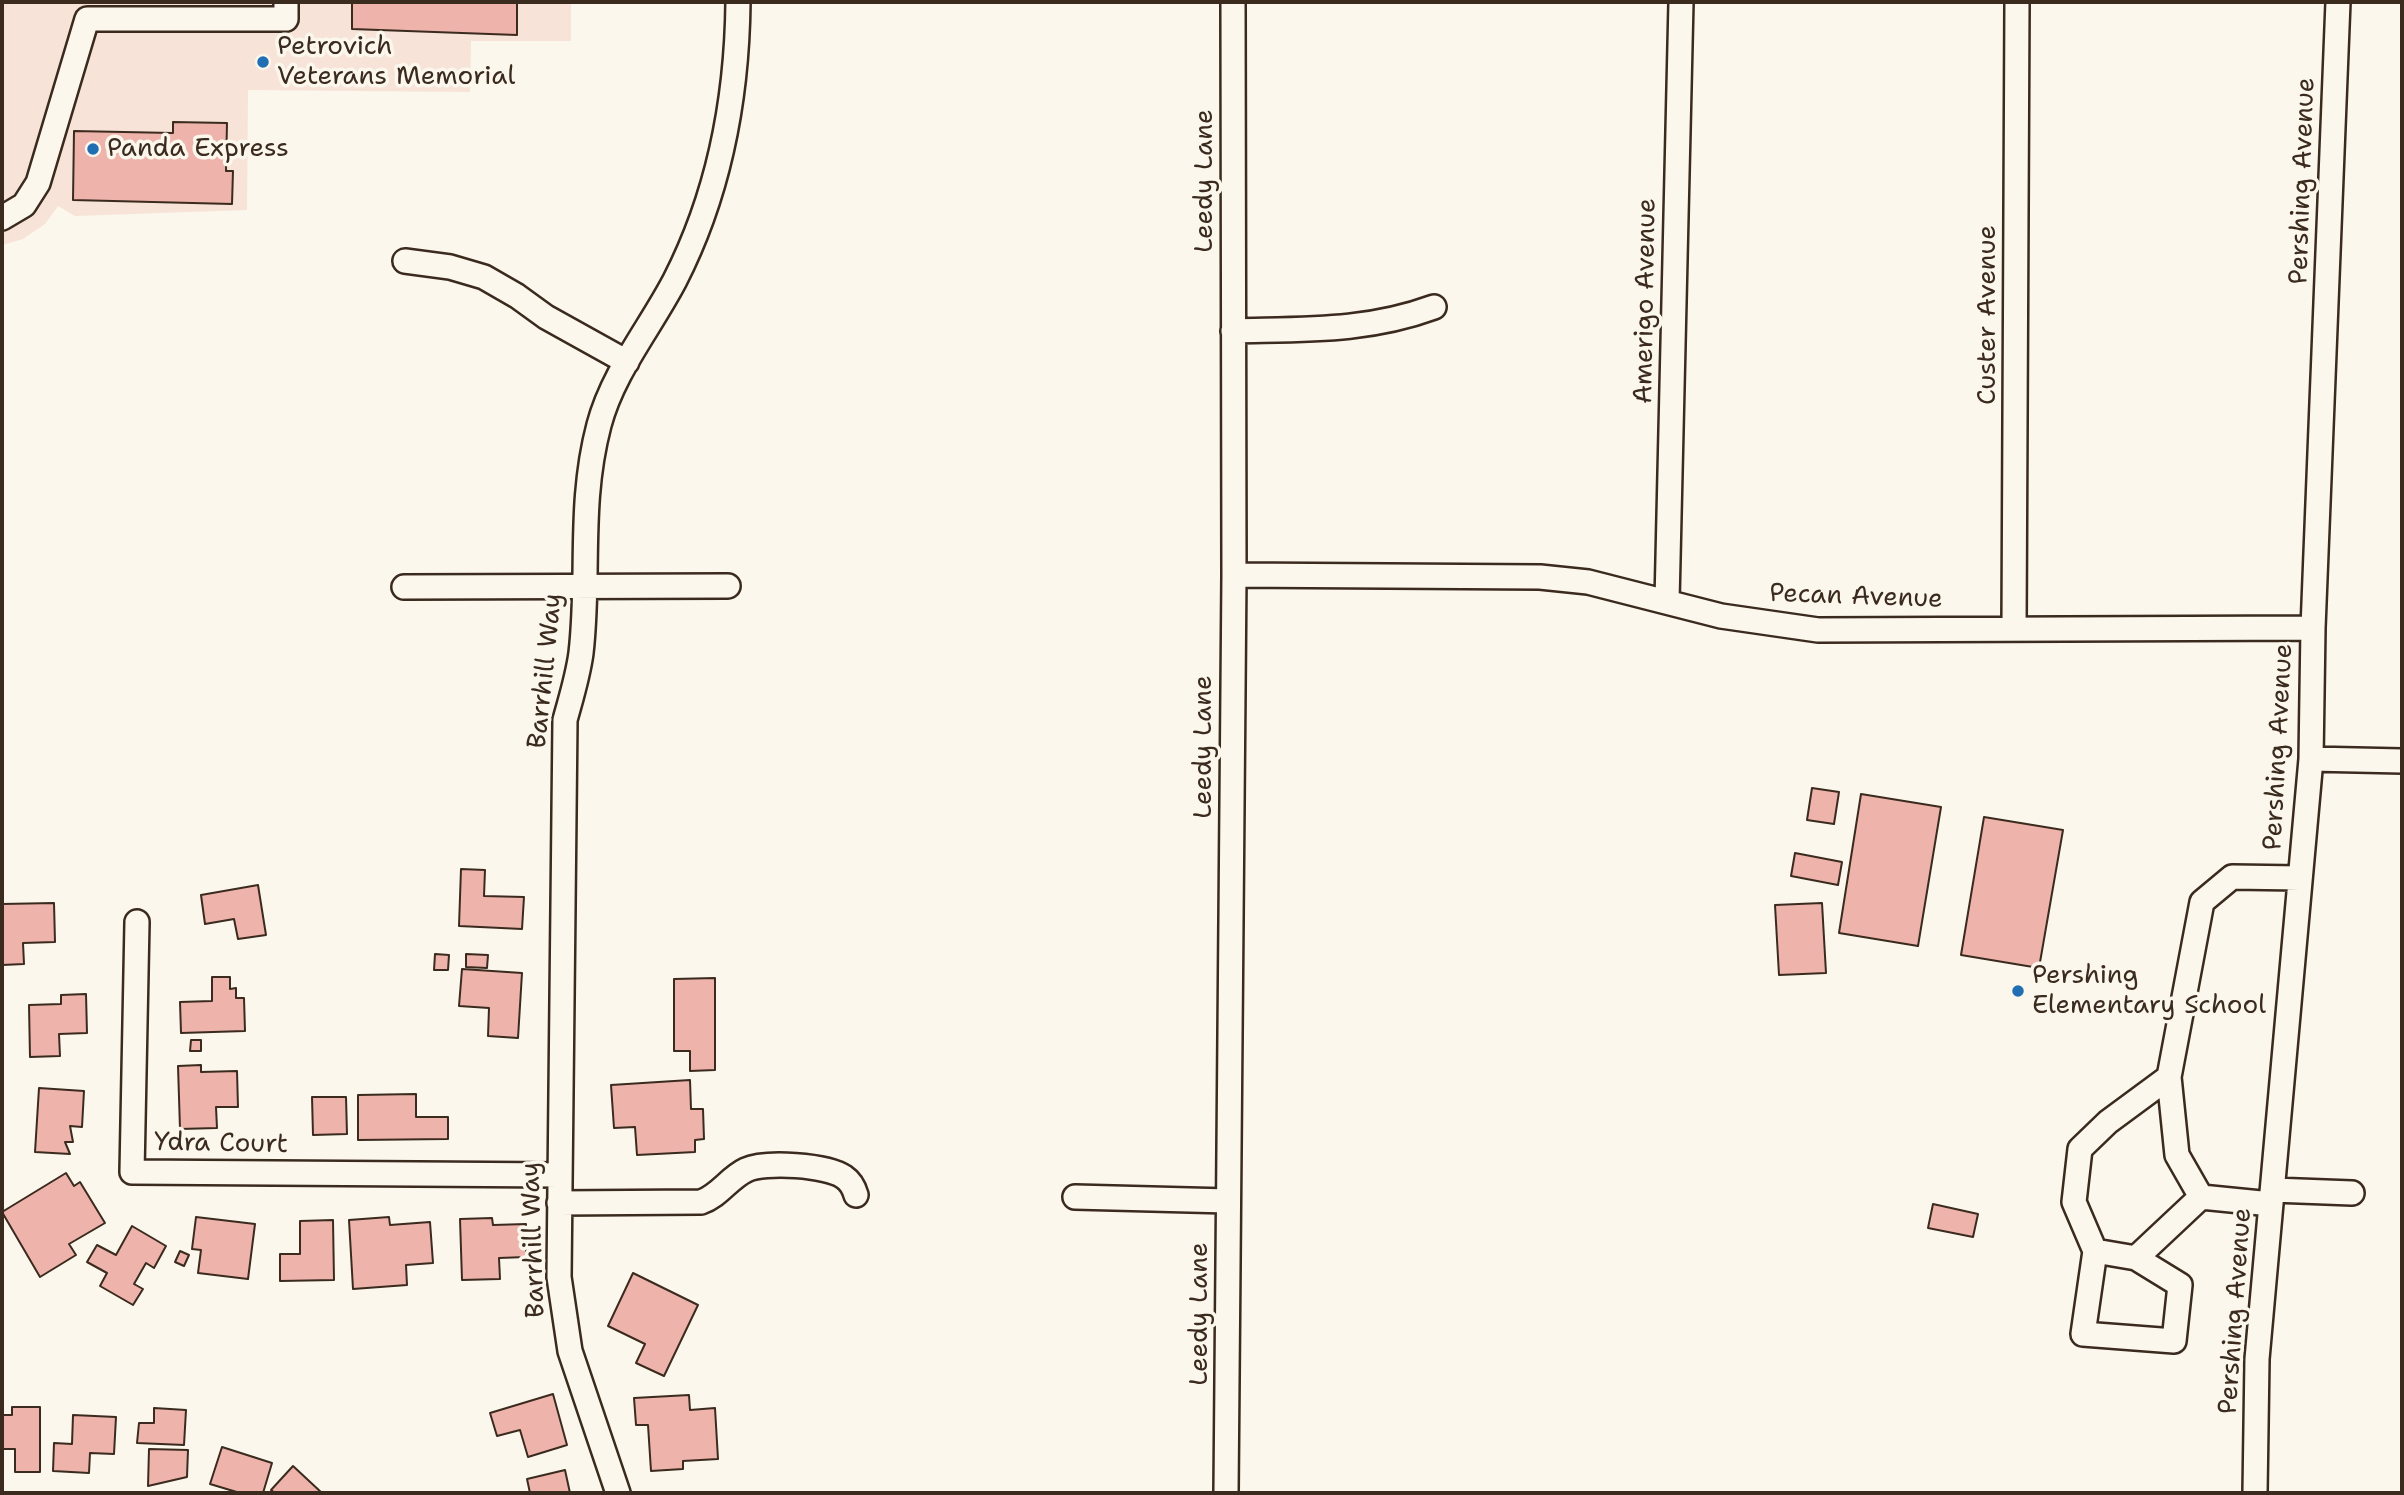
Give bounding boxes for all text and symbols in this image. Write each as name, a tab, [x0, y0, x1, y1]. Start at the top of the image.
place label: Petrovich Veterans Memorial	[277, 31, 515, 92]
marker: Petrovich Veterans Memorial	[255, 54, 271, 70]
street label: Pershing Avenue	[2284, 77, 2322, 285]
street label: Leedy Lane	[1189, 109, 1221, 253]
place label: Panda Express	[107, 133, 289, 165]
marker: Panda Express	[85, 141, 101, 157]
street label: Amerigo Avenue	[1629, 198, 1663, 404]
street label: Custer Avenue	[1972, 225, 2004, 405]
street label: Pecan Avenue	[1769, 578, 1943, 616]
street label: Barrhill Way	[522, 592, 570, 750]
street label: Pershing Avenue	[2258, 643, 2300, 851]
street label: Leedy Lane	[1188, 675, 1220, 819]
place label: Pershing Elementary School	[2032, 960, 2266, 1021]
marker: Pershing Elementary School	[2010, 983, 2026, 999]
street label: Ydra Court	[154, 1127, 288, 1161]
street label: Barrhill Way	[516, 1162, 552, 1318]
street label: Pershing Avenue	[2213, 1207, 2259, 1415]
street label: Leedy Lane	[1184, 1242, 1216, 1386]

